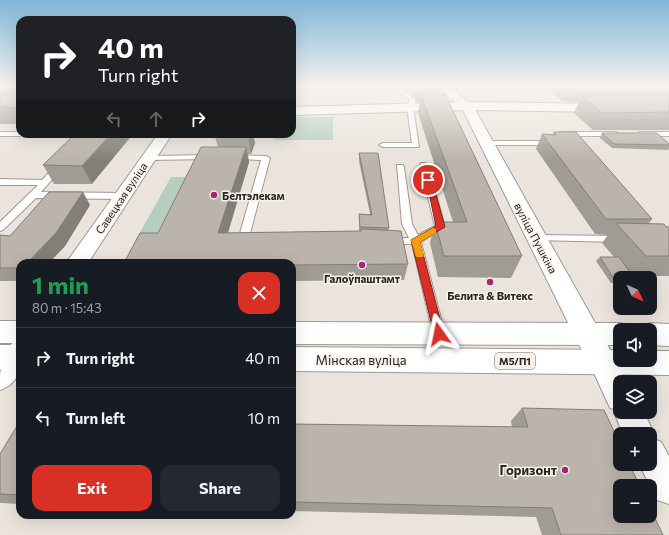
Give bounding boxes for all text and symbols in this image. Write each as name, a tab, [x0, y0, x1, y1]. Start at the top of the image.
text: 40 m	[98, 30, 164, 64]
icon: right	[32, 32, 84, 84]
text: Turn right	[98, 64, 178, 86]
icon: left	[103, 108, 125, 130]
icon: ahead	[145, 108, 167, 130]
icon: right	[187, 108, 209, 130]
street label: Савецкая вуліца	[92, 160, 150, 236]
pin	[411, 163, 445, 197]
icon: arrive	[417, 169, 439, 191]
place label: Белтэлекам	[222, 189, 285, 202]
marker: Белтэлекам	[209, 190, 219, 200]
street label: вуліца Пушкіна	[512, 200, 560, 276]
marker: Галоўпаштамт	[357, 260, 367, 270]
text: 1 min	[32, 270, 89, 299]
north arrow	[613, 271, 657, 315]
map controls	[613, 271, 657, 523]
button: close	[238, 272, 280, 314]
place label: Галоўпаштамт	[324, 272, 401, 285]
marker: Белита & Витекс	[485, 277, 495, 287]
place label: Белита & Витекс	[447, 289, 533, 302]
text: 80 m · 15:43	[32, 300, 102, 316]
position arrow	[418, 313, 460, 355]
button: sound	[613, 323, 657, 367]
icon: right	[32, 347, 54, 369]
text: Turn right	[66, 349, 135, 367]
text: 40 m	[245, 349, 280, 367]
street label: Мінская вуліца	[316, 352, 406, 368]
road number: М5/П1	[495, 353, 535, 369]
button: layers	[613, 375, 657, 419]
icon: left	[32, 407, 54, 429]
text: Turn left	[66, 409, 125, 427]
text: 10 m	[248, 409, 280, 427]
button: +	[613, 427, 657, 471]
place label: Горизонт	[500, 462, 558, 478]
button: Exit	[32, 465, 152, 511]
button: Share	[160, 465, 280, 511]
marker: Горизонт	[560, 465, 570, 475]
button: −	[613, 479, 657, 523]

